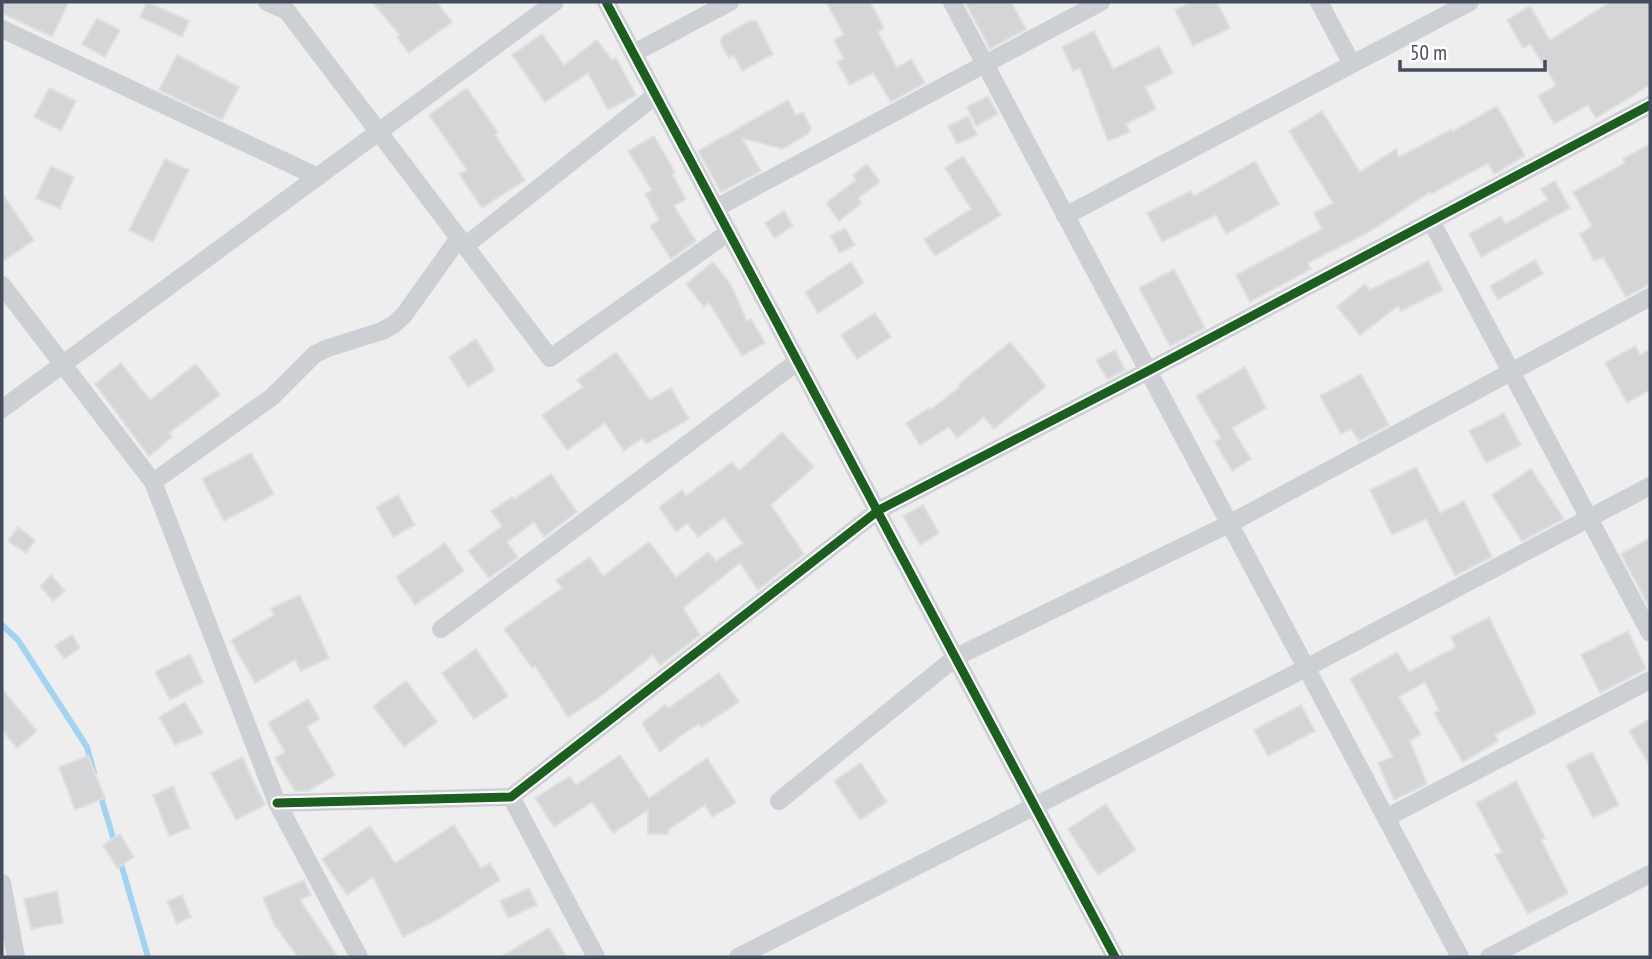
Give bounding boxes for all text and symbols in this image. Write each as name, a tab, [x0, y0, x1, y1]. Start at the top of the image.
scale bar	[1400, 28, 1545, 72]
text: 50 m	[1410, 39, 1447, 66]

